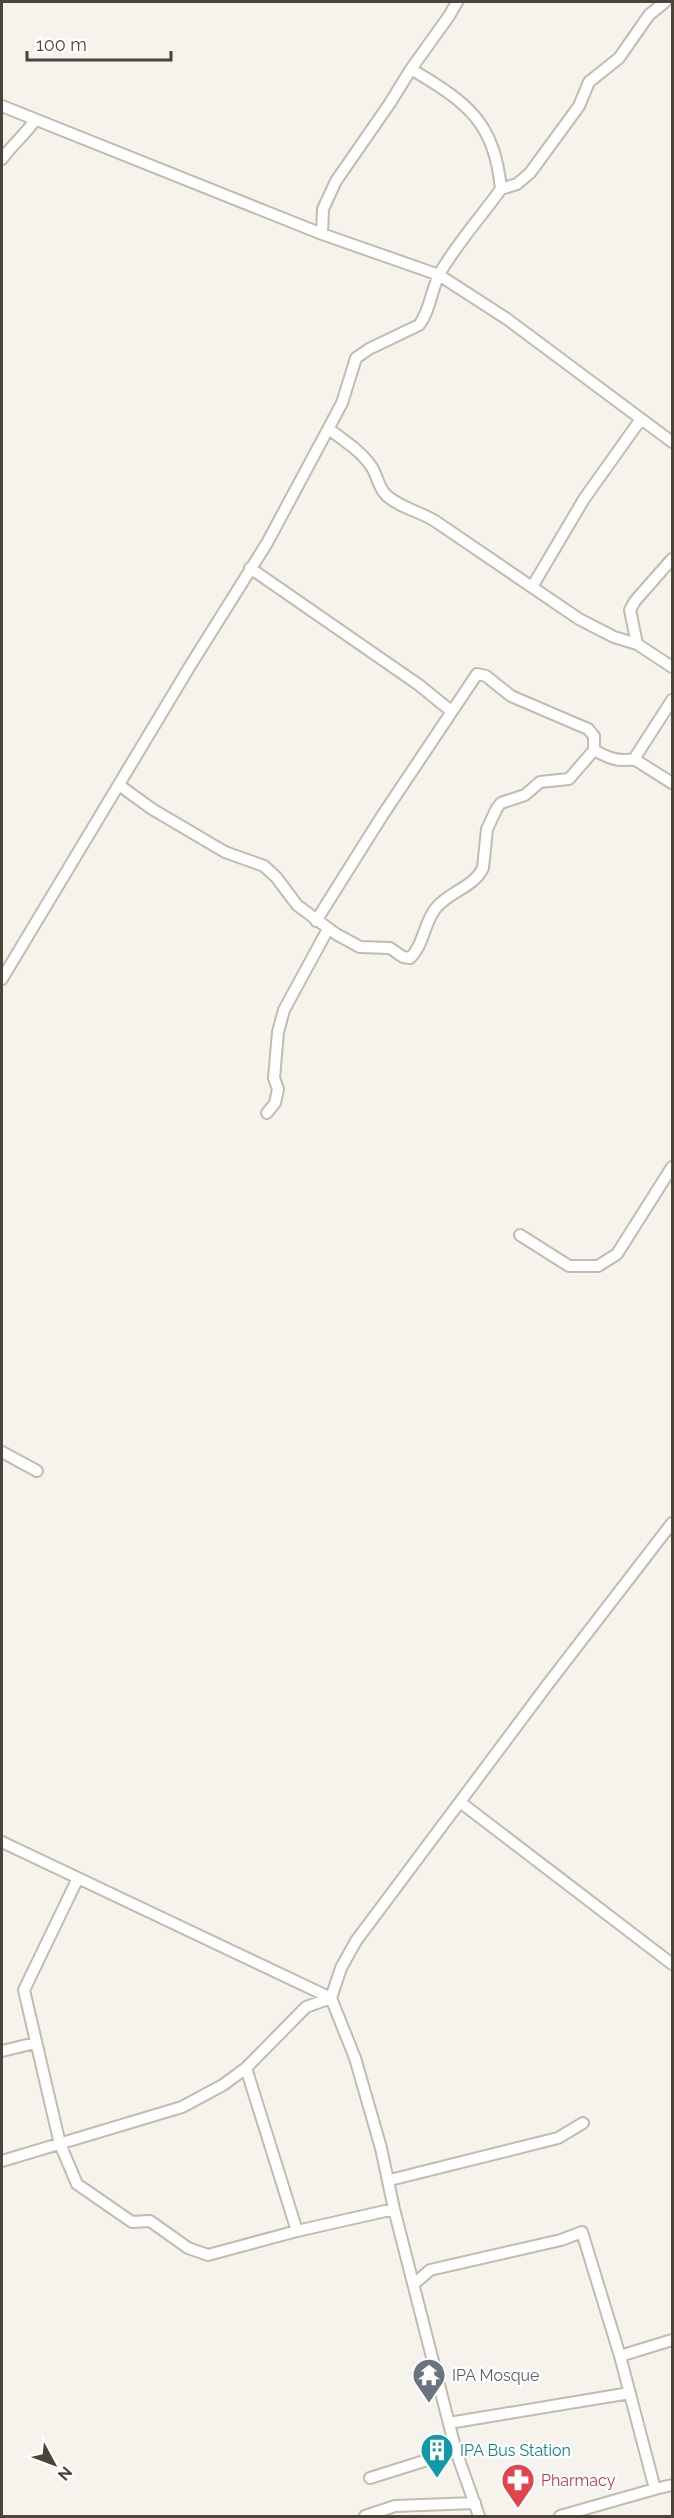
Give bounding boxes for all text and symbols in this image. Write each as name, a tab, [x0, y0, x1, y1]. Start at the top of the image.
scale bar	[27, 24, 171, 62]
text: 100 m	[36, 34, 87, 55]
temple icon: IPA Mosque	[411, 2357, 447, 2404]
place label: IPA Mosque	[452, 2366, 539, 2385]
building icon: IPA Bus Station	[419, 2432, 455, 2479]
north arrow	[24, 2434, 84, 2494]
place label: IPA Bus Station	[460, 2441, 571, 2460]
pharmacy icon: Pharmacy	[500, 2462, 536, 2509]
text: N	[54, 2463, 76, 2484]
place label: Pharmacy	[541, 2471, 616, 2490]

